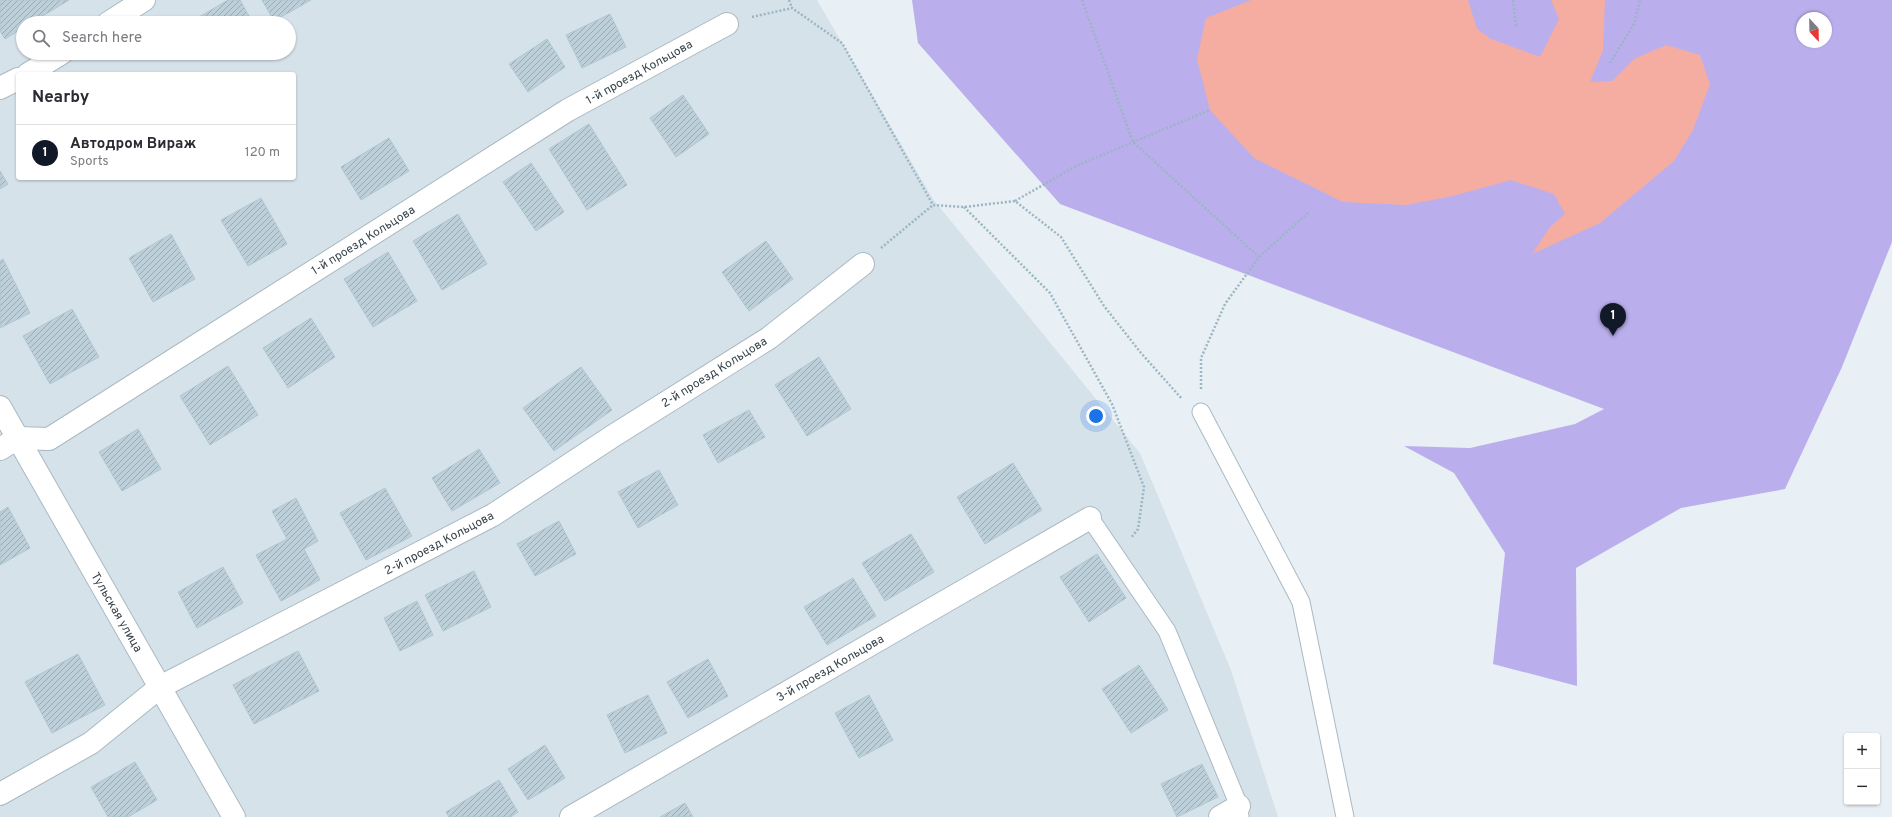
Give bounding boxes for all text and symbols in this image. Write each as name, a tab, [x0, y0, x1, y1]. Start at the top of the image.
north arrow	[1796, 12, 1832, 48]
search box	[16, 16, 296, 60]
icon: search	[30, 27, 52, 49]
text: Search here	[62, 29, 142, 48]
street label: 1-й проезд Кольцова	[583, 37, 696, 109]
text: Nearby	[32, 87, 89, 109]
text: Автодром Вираж	[70, 135, 196, 154]
text: 1	[42, 145, 48, 161]
text: 120 m	[245, 145, 280, 161]
text: Sports	[70, 154, 109, 170]
street label: 1-й проезд Кольцова	[309, 202, 418, 279]
pin: 1	[1600, 303, 1626, 336]
street label: 2-й проезд Кольцова	[659, 334, 770, 412]
your location	[1086, 406, 1106, 426]
street label: 2-й проезд Кольцова	[382, 508, 497, 580]
street label: Тульская улица	[87, 570, 145, 655]
street label: 3-й проезд Кольцова	[774, 632, 887, 706]
map controls	[1844, 733, 1880, 805]
button: +	[1844, 733, 1880, 769]
button: −	[1844, 769, 1880, 805]

